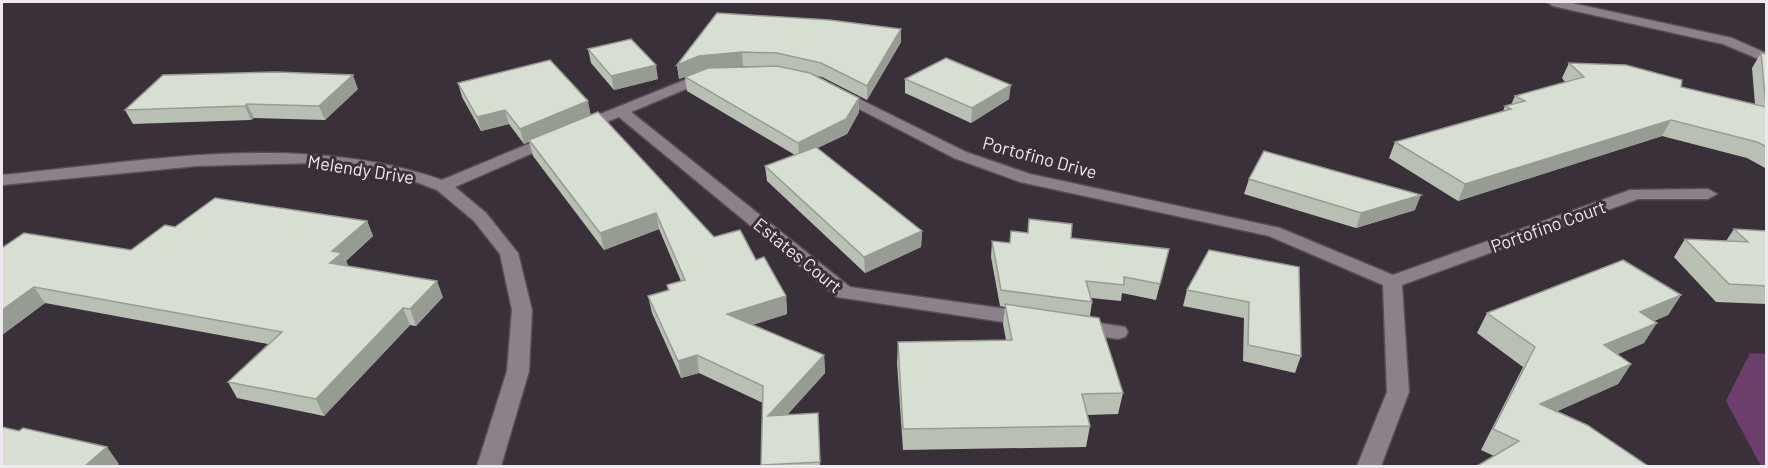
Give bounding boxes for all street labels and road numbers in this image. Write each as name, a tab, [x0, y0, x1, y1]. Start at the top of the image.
street label: Portofino Drive	[981, 131, 1099, 183]
street label: Melendy Drive	[306, 150, 416, 188]
street label: Portofino Court	[1487, 195, 1609, 257]
street label: Estates Court	[750, 213, 846, 297]

